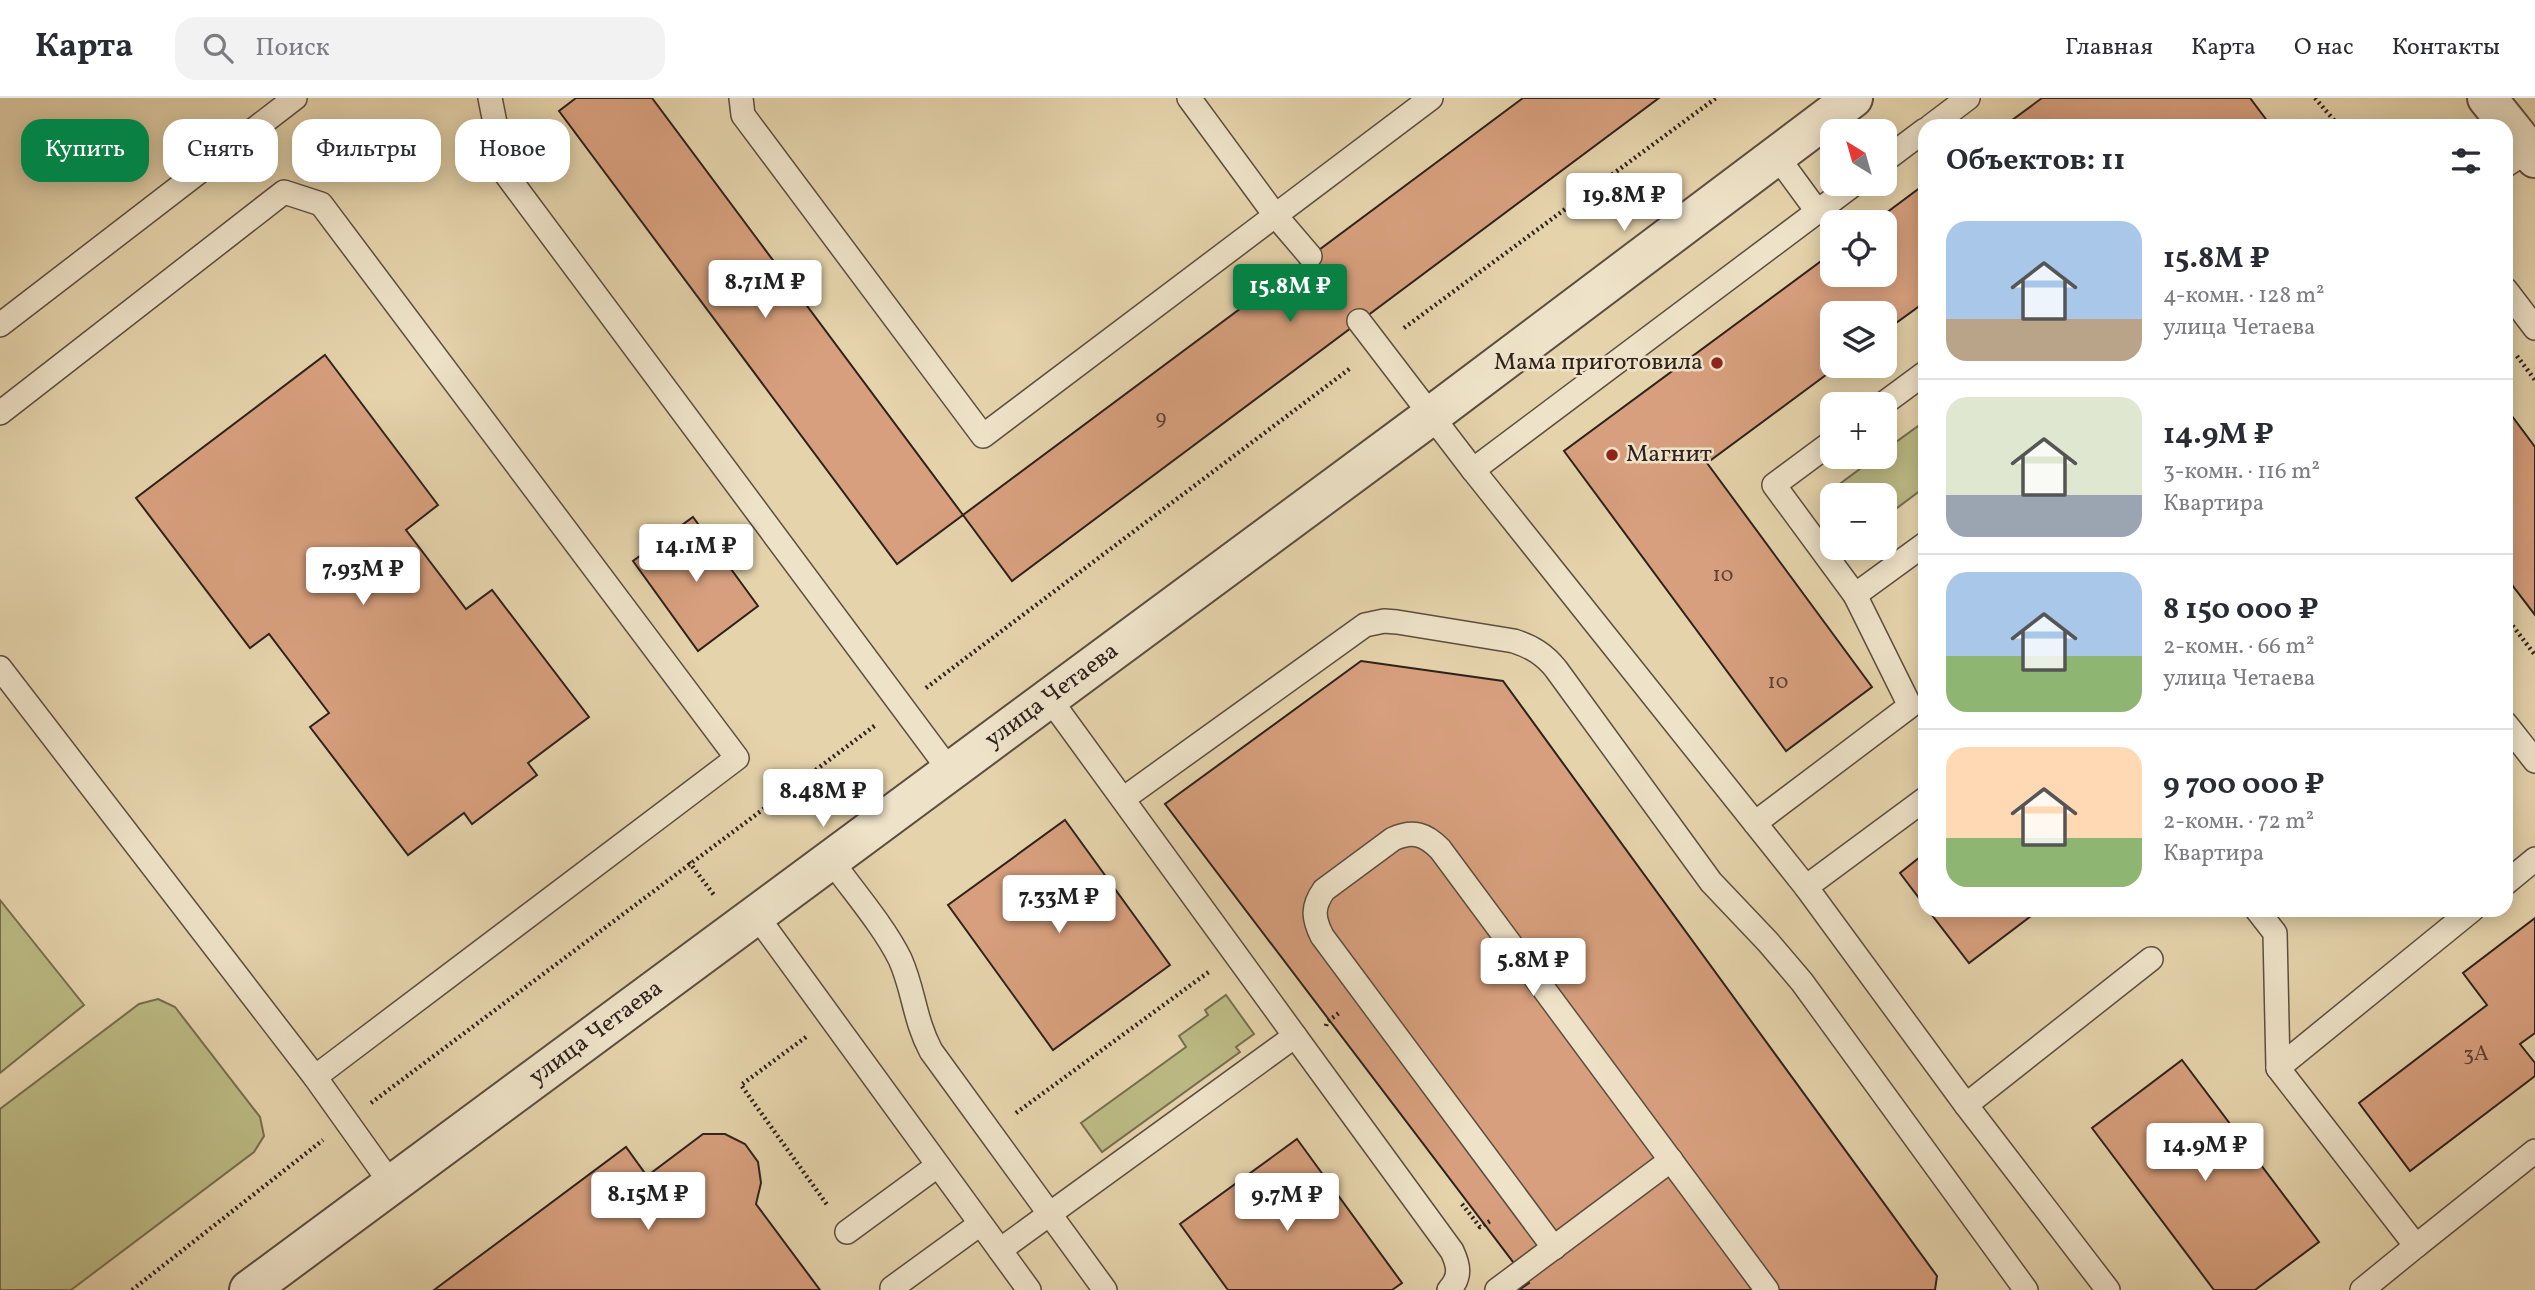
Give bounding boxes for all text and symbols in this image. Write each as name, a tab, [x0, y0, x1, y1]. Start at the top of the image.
search box	[175, 17, 665, 80]
text: Карта	[35, 25, 133, 71]
icon: search	[199, 29, 237, 67]
text: Поиск	[255, 30, 330, 66]
text: Главная	[2065, 31, 2153, 65]
text: Карта	[2191, 31, 2256, 65]
text: О нас	[2294, 31, 2354, 65]
text: Контакты	[2392, 31, 2500, 65]
chip: Купить	[21, 119, 149, 182]
chip: Снять	[163, 119, 278, 182]
chip: Фильтры	[292, 119, 441, 182]
chip: Новое	[455, 119, 570, 182]
north arrow	[1820, 119, 1897, 196]
map controls	[1820, 119, 1897, 560]
text: Объектов: 11	[1946, 140, 2125, 182]
icon: filters	[2447, 142, 2485, 180]
pin: 19.8M ₽	[1559, 174, 1689, 233]
text: 19.8M ₽	[1582, 180, 1666, 212]
button: locate	[1820, 210, 1897, 287]
text: 15.8M ₽	[2163, 238, 2270, 280]
icon: home	[2002, 249, 2086, 333]
pin: 8.71M ₽	[700, 260, 830, 320]
pin: 15.8M ₽	[1225, 264, 1355, 324]
text: 8.71M ₽	[725, 267, 805, 299]
text: 15.8M ₽	[1249, 271, 1331, 303]
text: 4-комн. · 128 m²	[2163, 280, 2325, 312]
button: layers	[1820, 301, 1897, 378]
text: улица Четаева	[2163, 312, 2316, 344]
place label: Мама приготовила	[1494, 346, 1703, 380]
marker: Мама приготовила	[1709, 355, 1725, 371]
button: +	[1820, 392, 1897, 469]
house number: 9	[1156, 404, 1167, 433]
text: 14.9M ₽	[2163, 414, 2274, 456]
icon: home	[2002, 425, 2086, 509]
place label: Магнит	[1626, 438, 1712, 472]
marker: Магнит	[1604, 447, 1620, 463]
text: 3-комн. · 116 m²	[2163, 456, 2320, 488]
button: −	[1820, 483, 1897, 560]
text: Квартира	[2163, 488, 2264, 520]
pin: 14.1M ₽	[631, 524, 761, 584]
text: 14.1M ₽	[655, 531, 737, 563]
pin: 7.93M ₽	[298, 547, 428, 607]
text: 7.93M ₽	[322, 554, 404, 586]
house number: 10	[1713, 561, 1733, 590]
text: 8 150 000 ₽	[2163, 589, 2319, 631]
icon: home	[2002, 600, 2086, 684]
text: 2-комн. · 66 m²	[2163, 631, 2314, 663]
street label: улица Четаева	[978, 635, 1126, 757]
text: улица Четаева	[2163, 663, 2316, 695]
house number: 10	[1768, 668, 1788, 697]
text: 9 700 000 ₽	[2163, 764, 2325, 806]
pin: 8.48M ₽	[758, 770, 888, 829]
icon: home	[2002, 775, 2086, 859]
text: 8.48M ₽	[779, 776, 867, 808]
text: 2-комн. · 72 m²	[2163, 806, 2314, 838]
text: Квартира	[2163, 838, 2264, 870]
pin: 7.33M ₽	[994, 876, 1124, 935]
text: 7.33M ₽	[1019, 882, 1099, 914]
pin: 5.8M ₽	[1476, 939, 1590, 998]
text: 5.8M ₽	[1497, 945, 1569, 977]
street label: улица Четаева	[522, 972, 670, 1094]
house number: 3А	[2463, 1040, 2489, 1069]
pin: 14.9M ₽	[2140, 1124, 2270, 1183]
text: 14.9M ₽	[2162, 1130, 2248, 1162]
pin: 8.15M ₽	[583, 1172, 713, 1232]
pin: 9.7M ₽	[1230, 1174, 1344, 1233]
text: 8.15M ₽	[607, 1179, 689, 1211]
text: 9.7M ₽	[1251, 1180, 1323, 1212]

